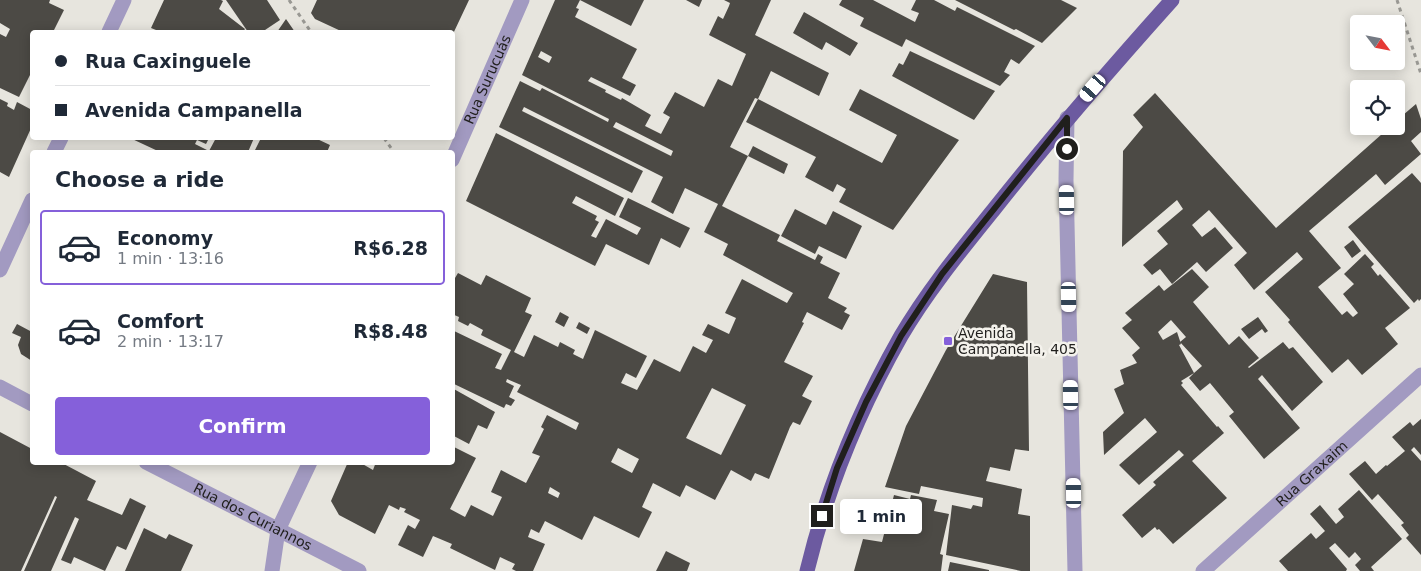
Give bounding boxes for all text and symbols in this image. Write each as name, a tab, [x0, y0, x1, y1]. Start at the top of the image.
north arrow	[1350, 15, 1405, 70]
map controls	[1350, 15, 1405, 135]
street label: Rua Surucuás	[461, 32, 514, 127]
text: Rua Caxinguele	[85, 50, 251, 72]
car	[1077, 72, 1108, 104]
button: locate	[1350, 80, 1405, 135]
text: Avenida Campanella	[85, 99, 303, 121]
route start	[1056, 138, 1078, 160]
text: Choose a ride	[55, 167, 224, 192]
car	[1059, 185, 1074, 215]
icon: car	[57, 225, 102, 270]
text: Economy	[117, 227, 213, 249]
text: R$6.28	[353, 237, 428, 259]
text: 1 min · 13:16	[117, 249, 224, 268]
car	[1061, 282, 1076, 312]
icon: car	[57, 308, 102, 353]
text: Comfort	[117, 310, 204, 332]
text: R$8.48	[353, 320, 428, 342]
place label: Avenida Campanella, 405	[958, 325, 1077, 357]
text: 2 min · 13:17	[117, 332, 224, 351]
marker: Avenida Campanella, 405	[942, 335, 954, 347]
car	[1063, 380, 1078, 410]
button: Confirm	[55, 397, 430, 455]
street label: Rua Graxaim	[1273, 437, 1351, 510]
car	[1066, 478, 1081, 508]
street label: Rua dos Curiannos	[191, 480, 315, 554]
callout: 1 min	[840, 498, 922, 534]
route end	[811, 505, 833, 527]
text: 1 min	[856, 507, 906, 526]

